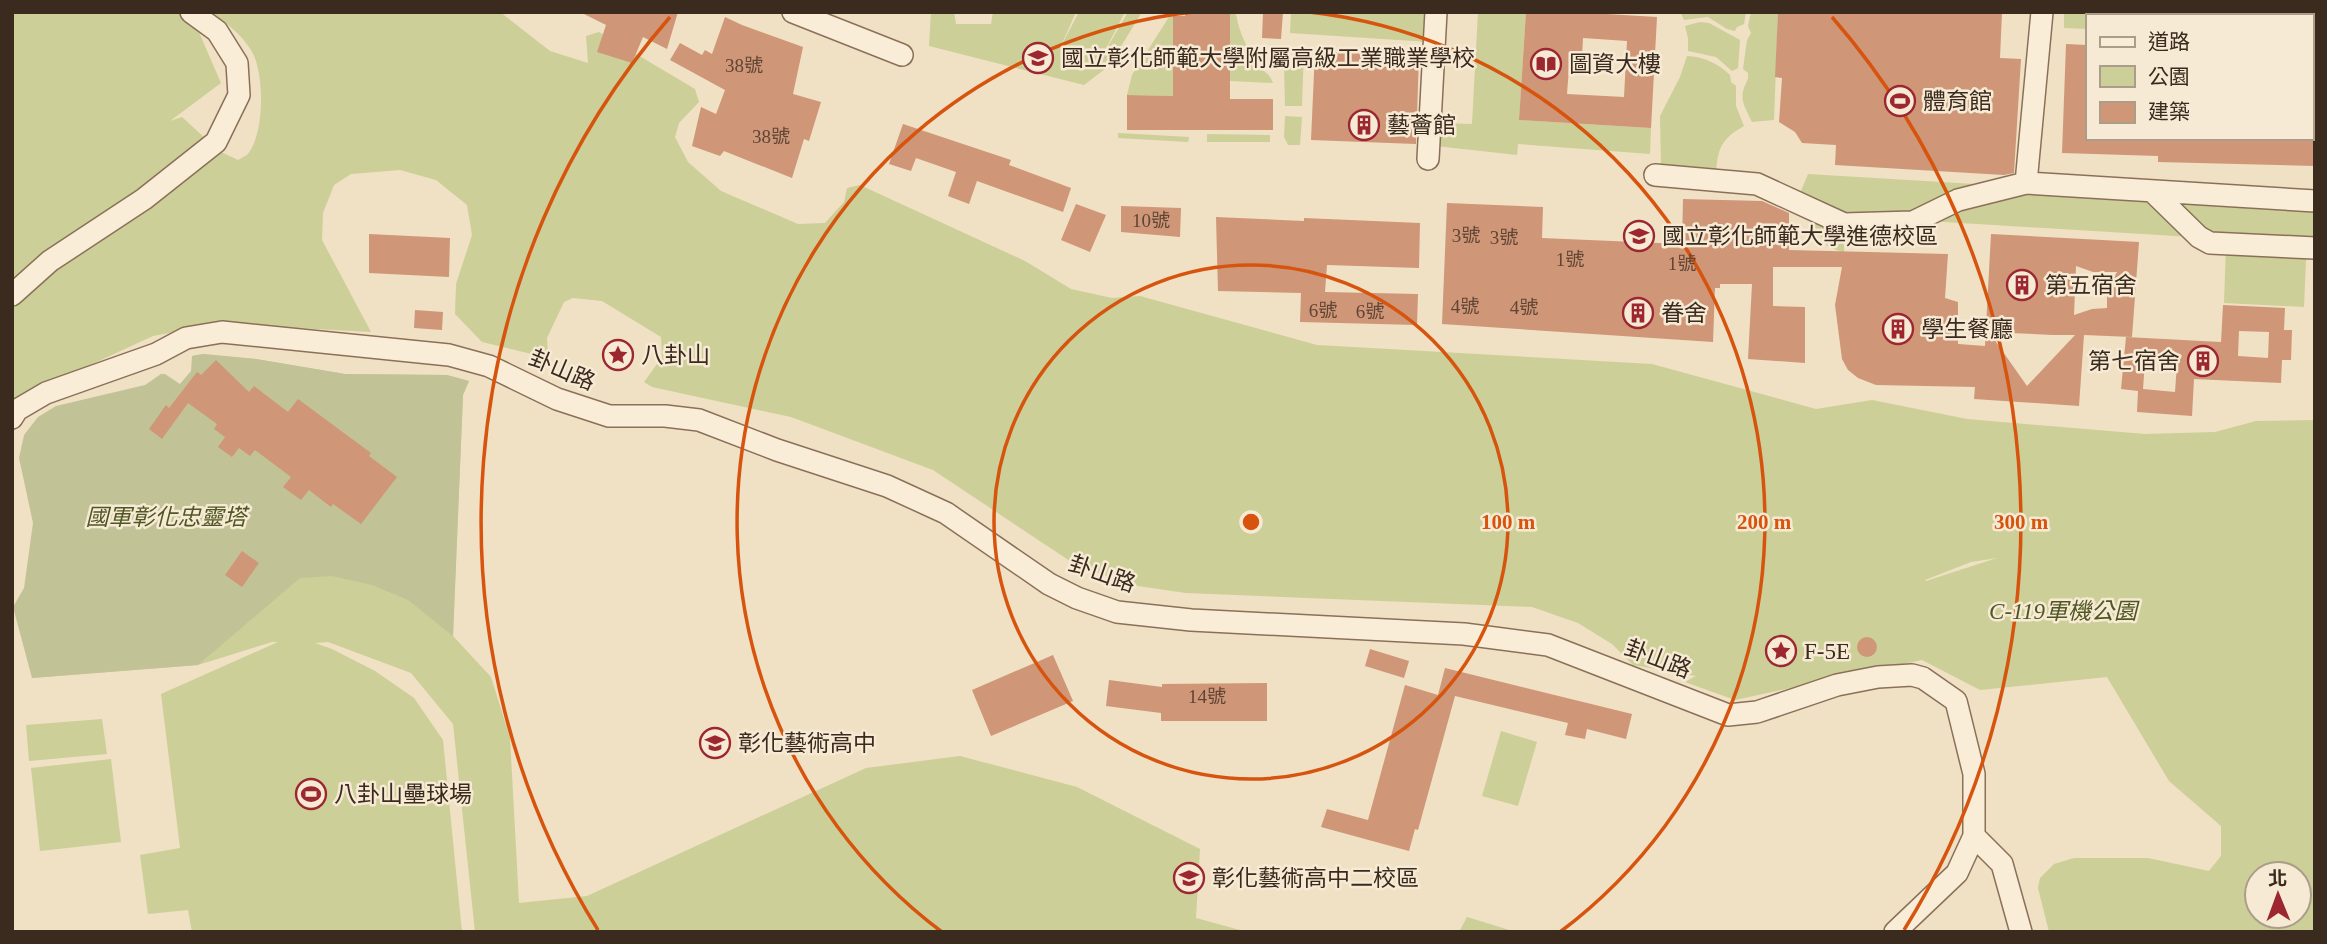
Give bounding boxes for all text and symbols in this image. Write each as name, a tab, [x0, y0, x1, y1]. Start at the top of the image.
legend	[2086, 14, 2313, 140]
text: 道路	[2148, 30, 2190, 54]
school or university icon: 國立彰化師範大學附屬高級工業職業學校	[1021, 41, 1055, 75]
place label: 國立彰化師範大學附屬高級工業職業學校	[1061, 46, 1475, 71]
library icon: 圖資大樓	[1529, 47, 1563, 81]
place label: 圖資大樓	[1569, 52, 1661, 77]
house number: 38號	[725, 55, 763, 76]
text: 公園	[2148, 65, 2190, 89]
sports icon: 體育館	[1883, 84, 1917, 118]
place label: 體育館	[1923, 89, 1992, 114]
text: 建築	[2148, 100, 2190, 124]
building icon: 藝薈館	[1347, 108, 1381, 142]
place label: 藝薈館	[1387, 113, 1456, 138]
house number: 38號	[752, 126, 790, 147]
house number: 10號	[1132, 210, 1170, 231]
school or university icon: 國立彰化師範大學進德校區	[1622, 219, 1656, 253]
place label: 國立彰化師範大學進德校區	[1662, 224, 1938, 249]
house number: 3號	[1452, 225, 1480, 246]
house number: 3號	[1490, 227, 1518, 248]
house number: 1號	[1556, 249, 1584, 270]
house number: 1號	[1668, 253, 1696, 274]
building icon: 第五宿舍	[2005, 268, 2039, 302]
place label: 第五宿舍	[2045, 273, 2137, 298]
house number: 4號	[1451, 296, 1479, 317]
building icon: 眷舍	[1621, 296, 1655, 330]
house number: 4號	[1510, 297, 1538, 318]
house number: 6號	[1309, 300, 1337, 321]
house number: 6號	[1356, 301, 1384, 322]
place label: 眷舍	[1661, 301, 1707, 326]
building icon: 學生餐廳	[1881, 312, 1915, 346]
place label: 學生餐廳	[1921, 317, 2013, 342]
place icon: 八卦山	[601, 338, 635, 372]
place label: 八卦山	[641, 343, 710, 368]
building icon: 第七宿舍	[2186, 344, 2220, 378]
street label: 卦山路	[525, 345, 599, 395]
place label: 第七宿舍	[2088, 349, 2180, 374]
park label: 國軍彰化忠靈塔	[86, 505, 251, 530]
centre of rings	[1239, 510, 1263, 534]
text: 100 m	[1481, 510, 1536, 534]
text: 200 m	[1737, 510, 1792, 534]
text: 300 m	[1994, 510, 2049, 534]
street label: 卦山路	[1065, 551, 1139, 597]
park label: C-119軍機公園	[1989, 599, 2140, 624]
place icon: F-5E	[1764, 634, 1798, 668]
street label: 卦山路	[1621, 635, 1695, 683]
place label: F-5E	[1804, 639, 1850, 664]
house number: 14號	[1188, 686, 1226, 707]
school or university icon: 彰化藝術高中	[698, 726, 732, 760]
place label: 彰化藝術高中	[738, 731, 876, 756]
sports icon: 八卦山壘球場	[294, 777, 328, 811]
place label: 八卦山壘球場	[334, 782, 472, 807]
north arrow	[2243, 860, 2313, 930]
school or university icon: 彰化藝術高中二校區	[1172, 861, 1206, 895]
place label: 彰化藝術高中二校區	[1212, 866, 1419, 891]
text: 北	[2268, 868, 2287, 889]

